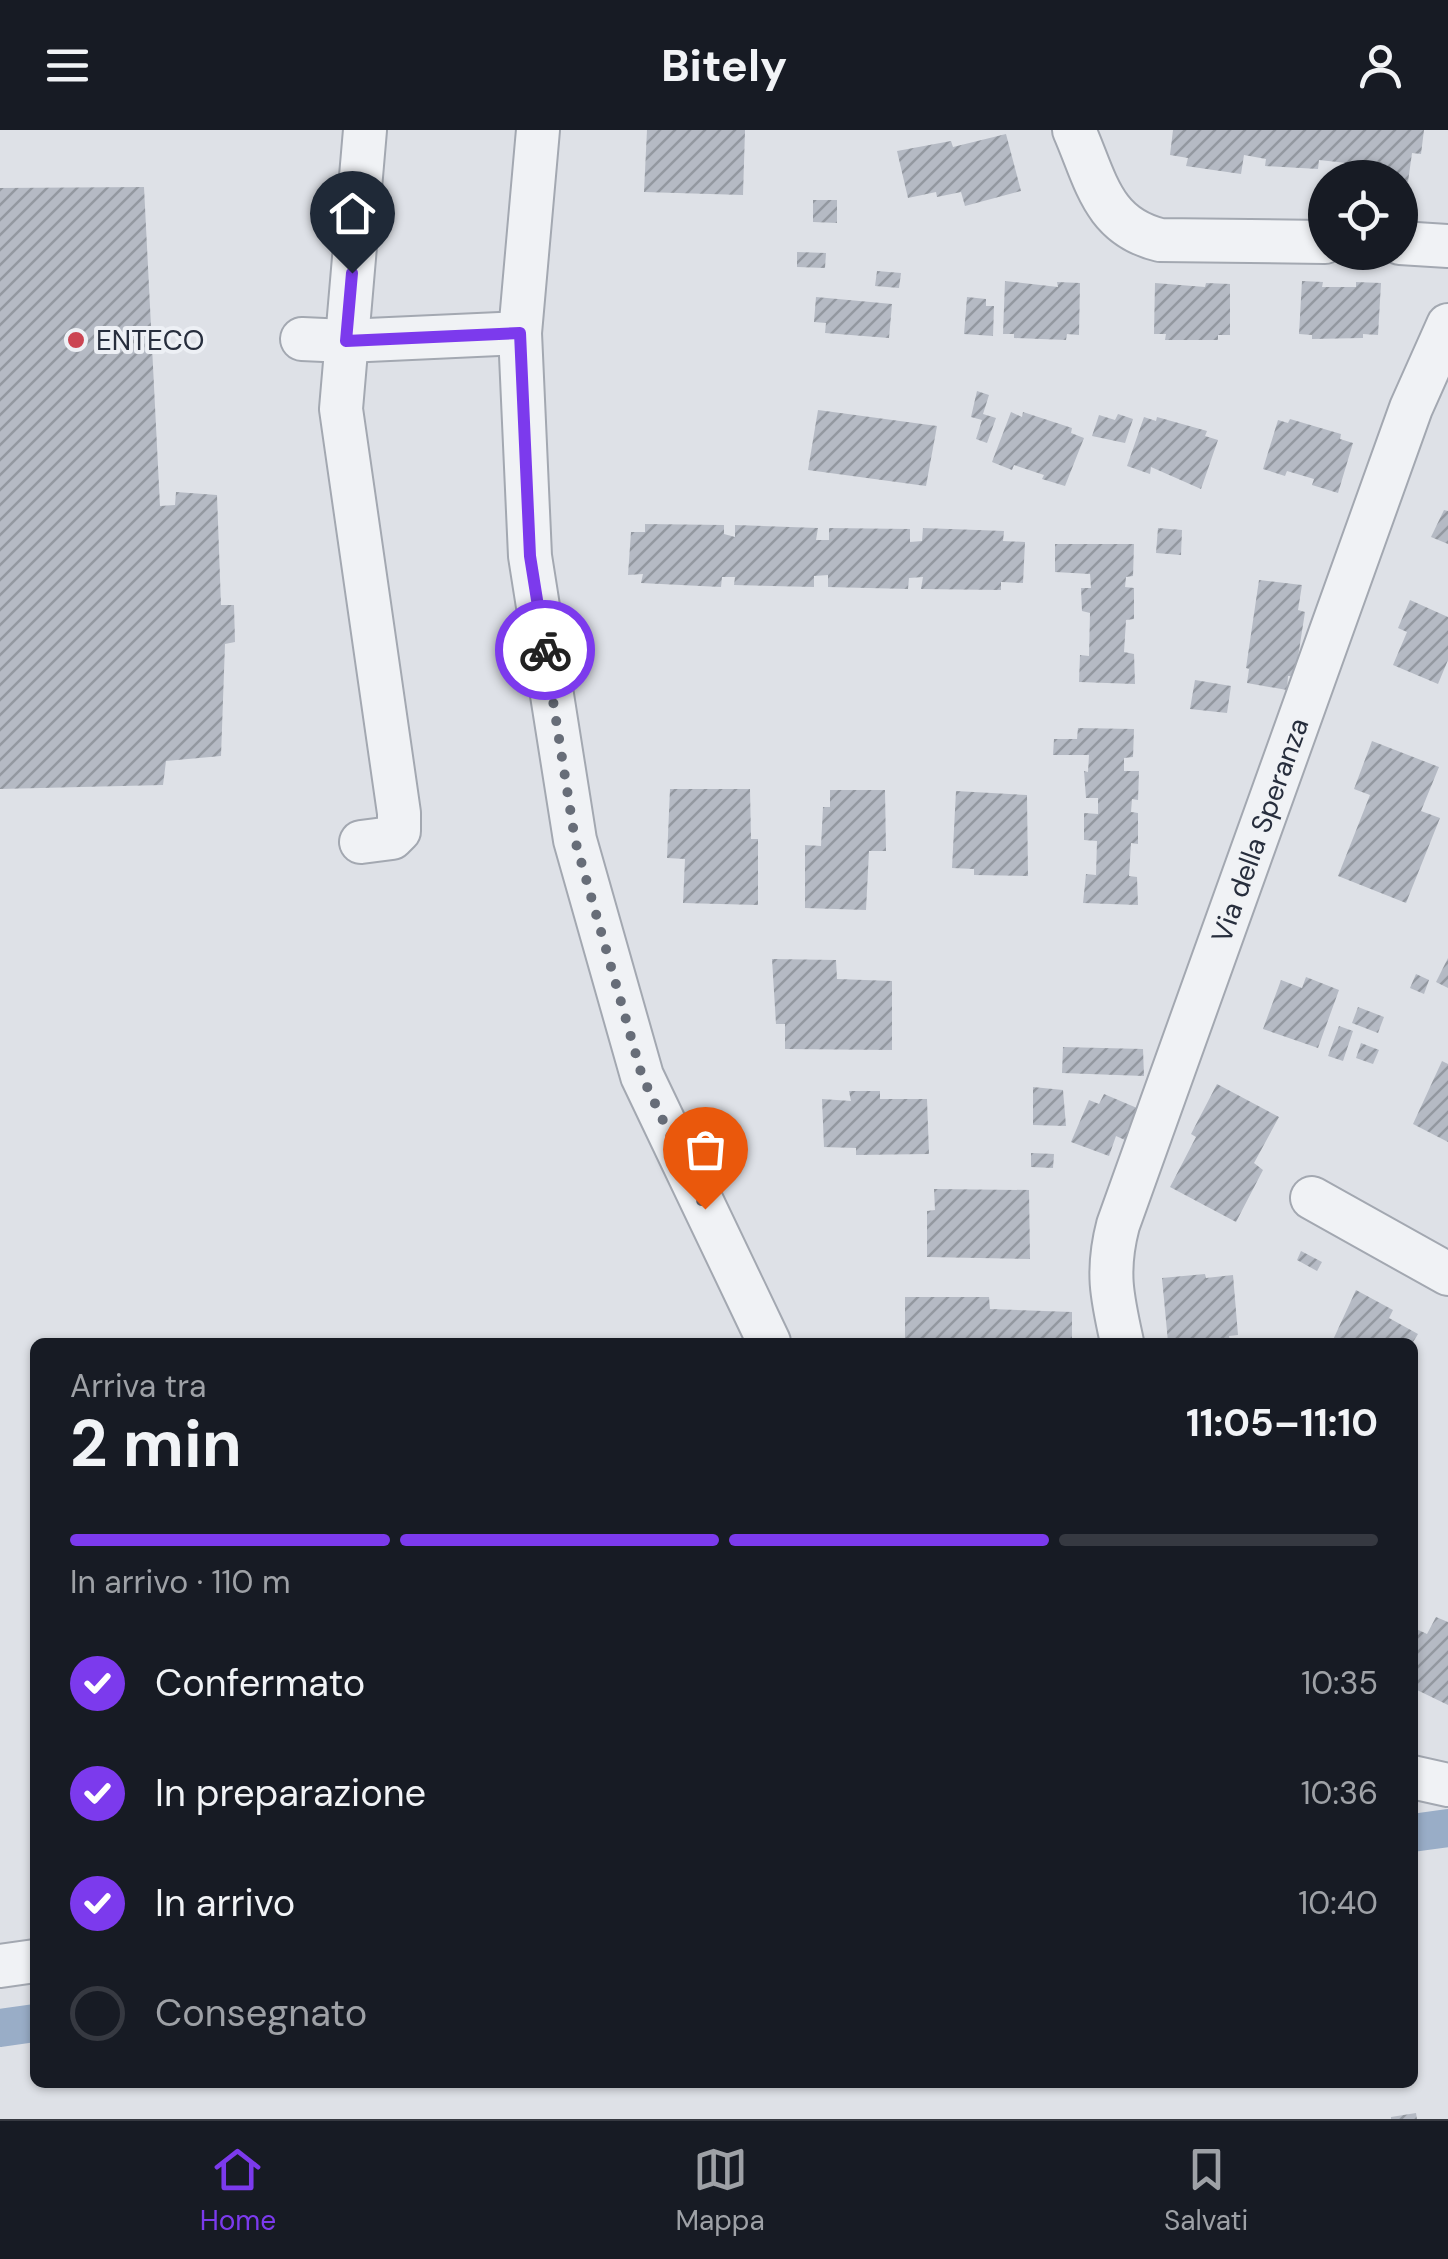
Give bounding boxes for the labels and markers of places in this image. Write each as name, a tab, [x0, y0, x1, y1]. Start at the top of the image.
pin	[310, 171, 395, 274]
place label: ENTECO	[96, 322, 204, 359]
marker: ENTECO	[65, 329, 87, 351]
pin	[663, 1107, 748, 1210]

